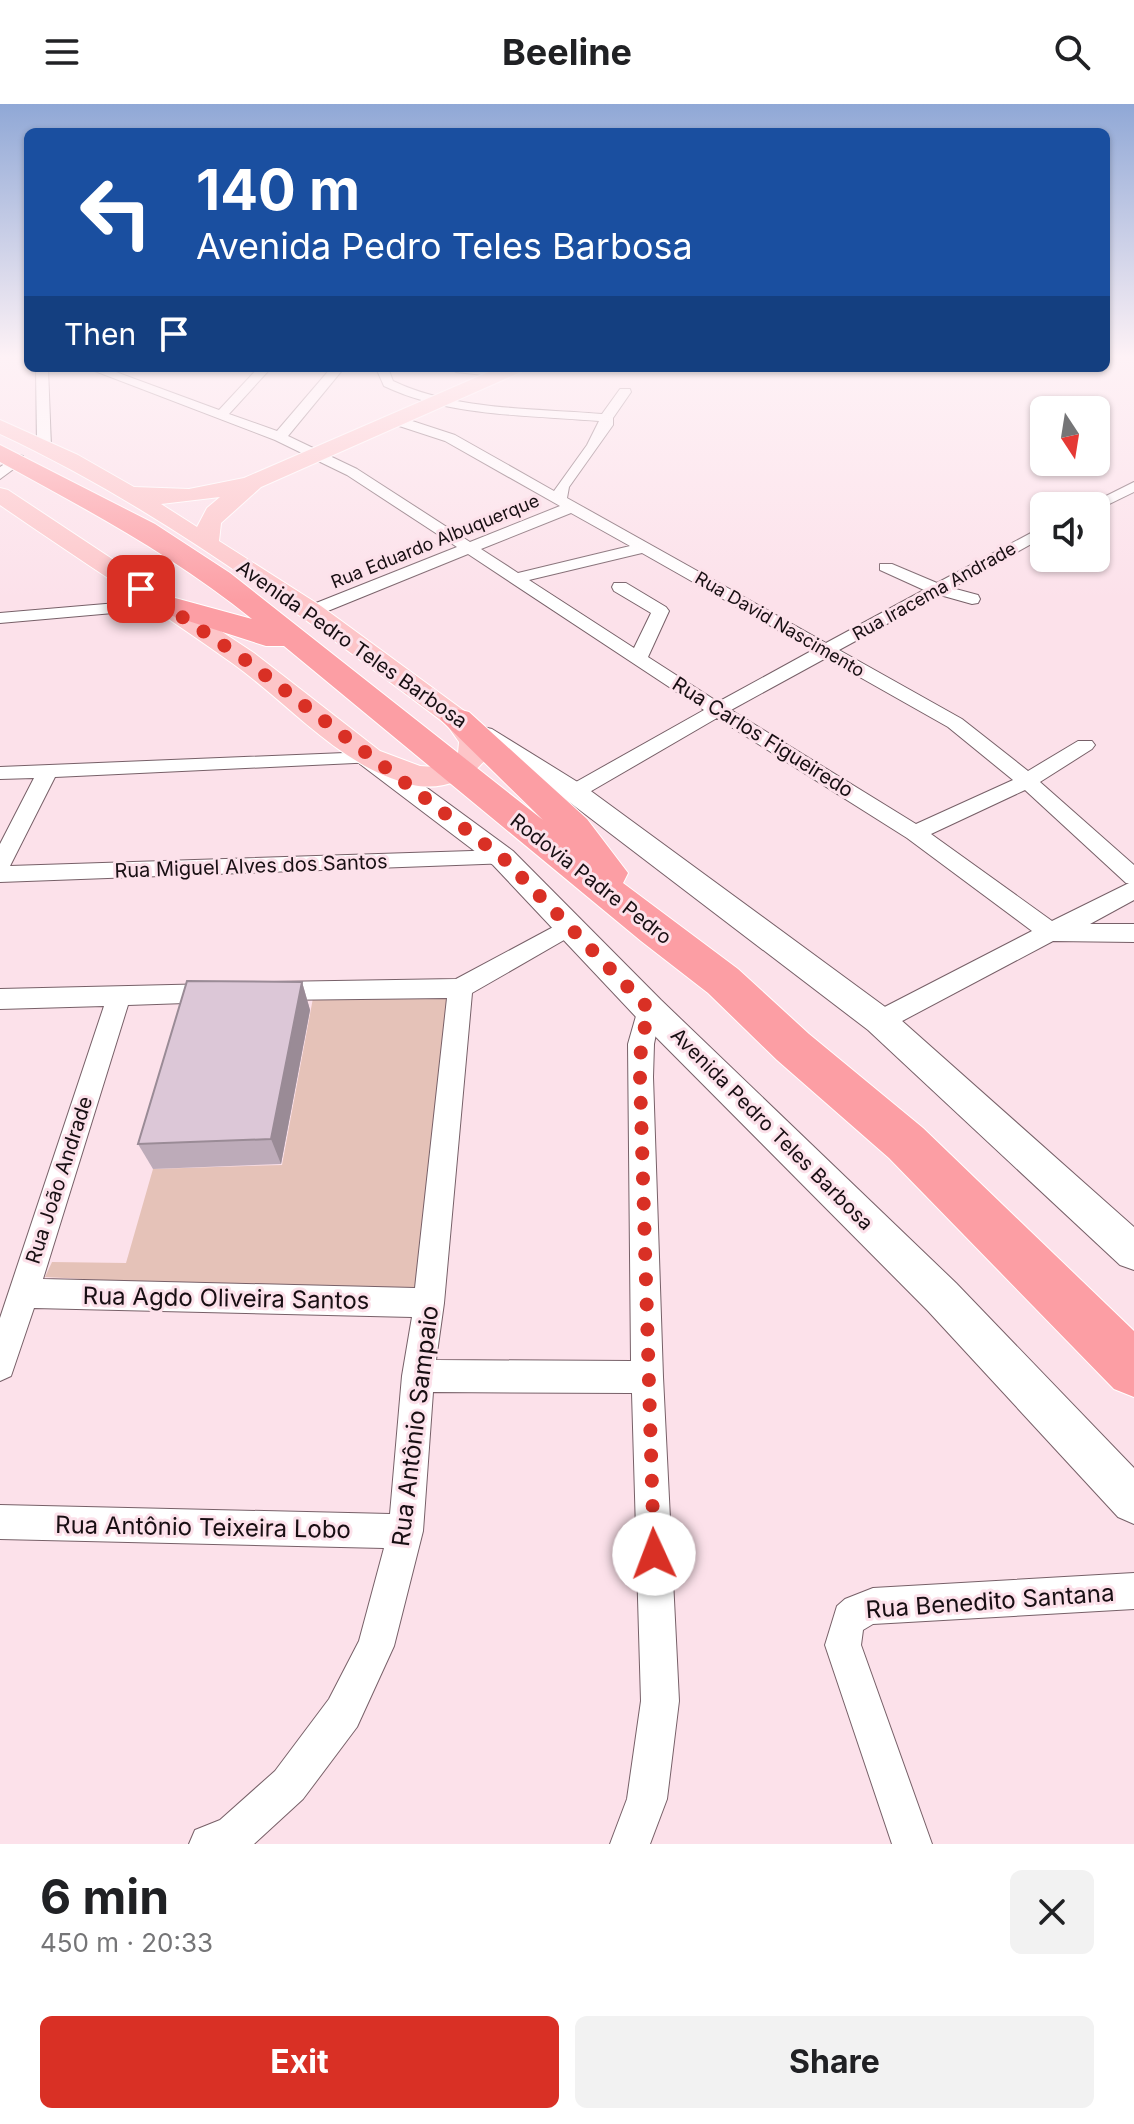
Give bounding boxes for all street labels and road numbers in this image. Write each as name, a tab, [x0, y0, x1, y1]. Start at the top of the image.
street label: Rua Eduardo Albuquerque	[328, 490, 542, 592]
street label: Rua Iracema Andrade	[849, 537, 1019, 645]
street label: Avenida Pedro Teles Barbosa	[232, 555, 472, 733]
street label: Rua David Nascimento	[692, 567, 868, 681]
street label: Rua Carlos Figueiredo	[668, 672, 858, 802]
street label: Rodovia Padre Pedro	[506, 809, 676, 949]
street label: Rua Miguel Alves dos Santos	[114, 849, 388, 883]
street label: Avenida Pedro Teles Barbosa	[666, 1023, 878, 1235]
street label: Rua João Andrade	[21, 1093, 97, 1267]
street label: Rua Agdo Oliveira Santos	[82, 1281, 370, 1315]
street label: Rua Antônio Sampaio	[386, 1304, 444, 1548]
street label: Rua Antônio Teixeira Lobo	[55, 1510, 351, 1544]
street label: Rua Benedito Santana	[865, 1578, 1115, 1624]

